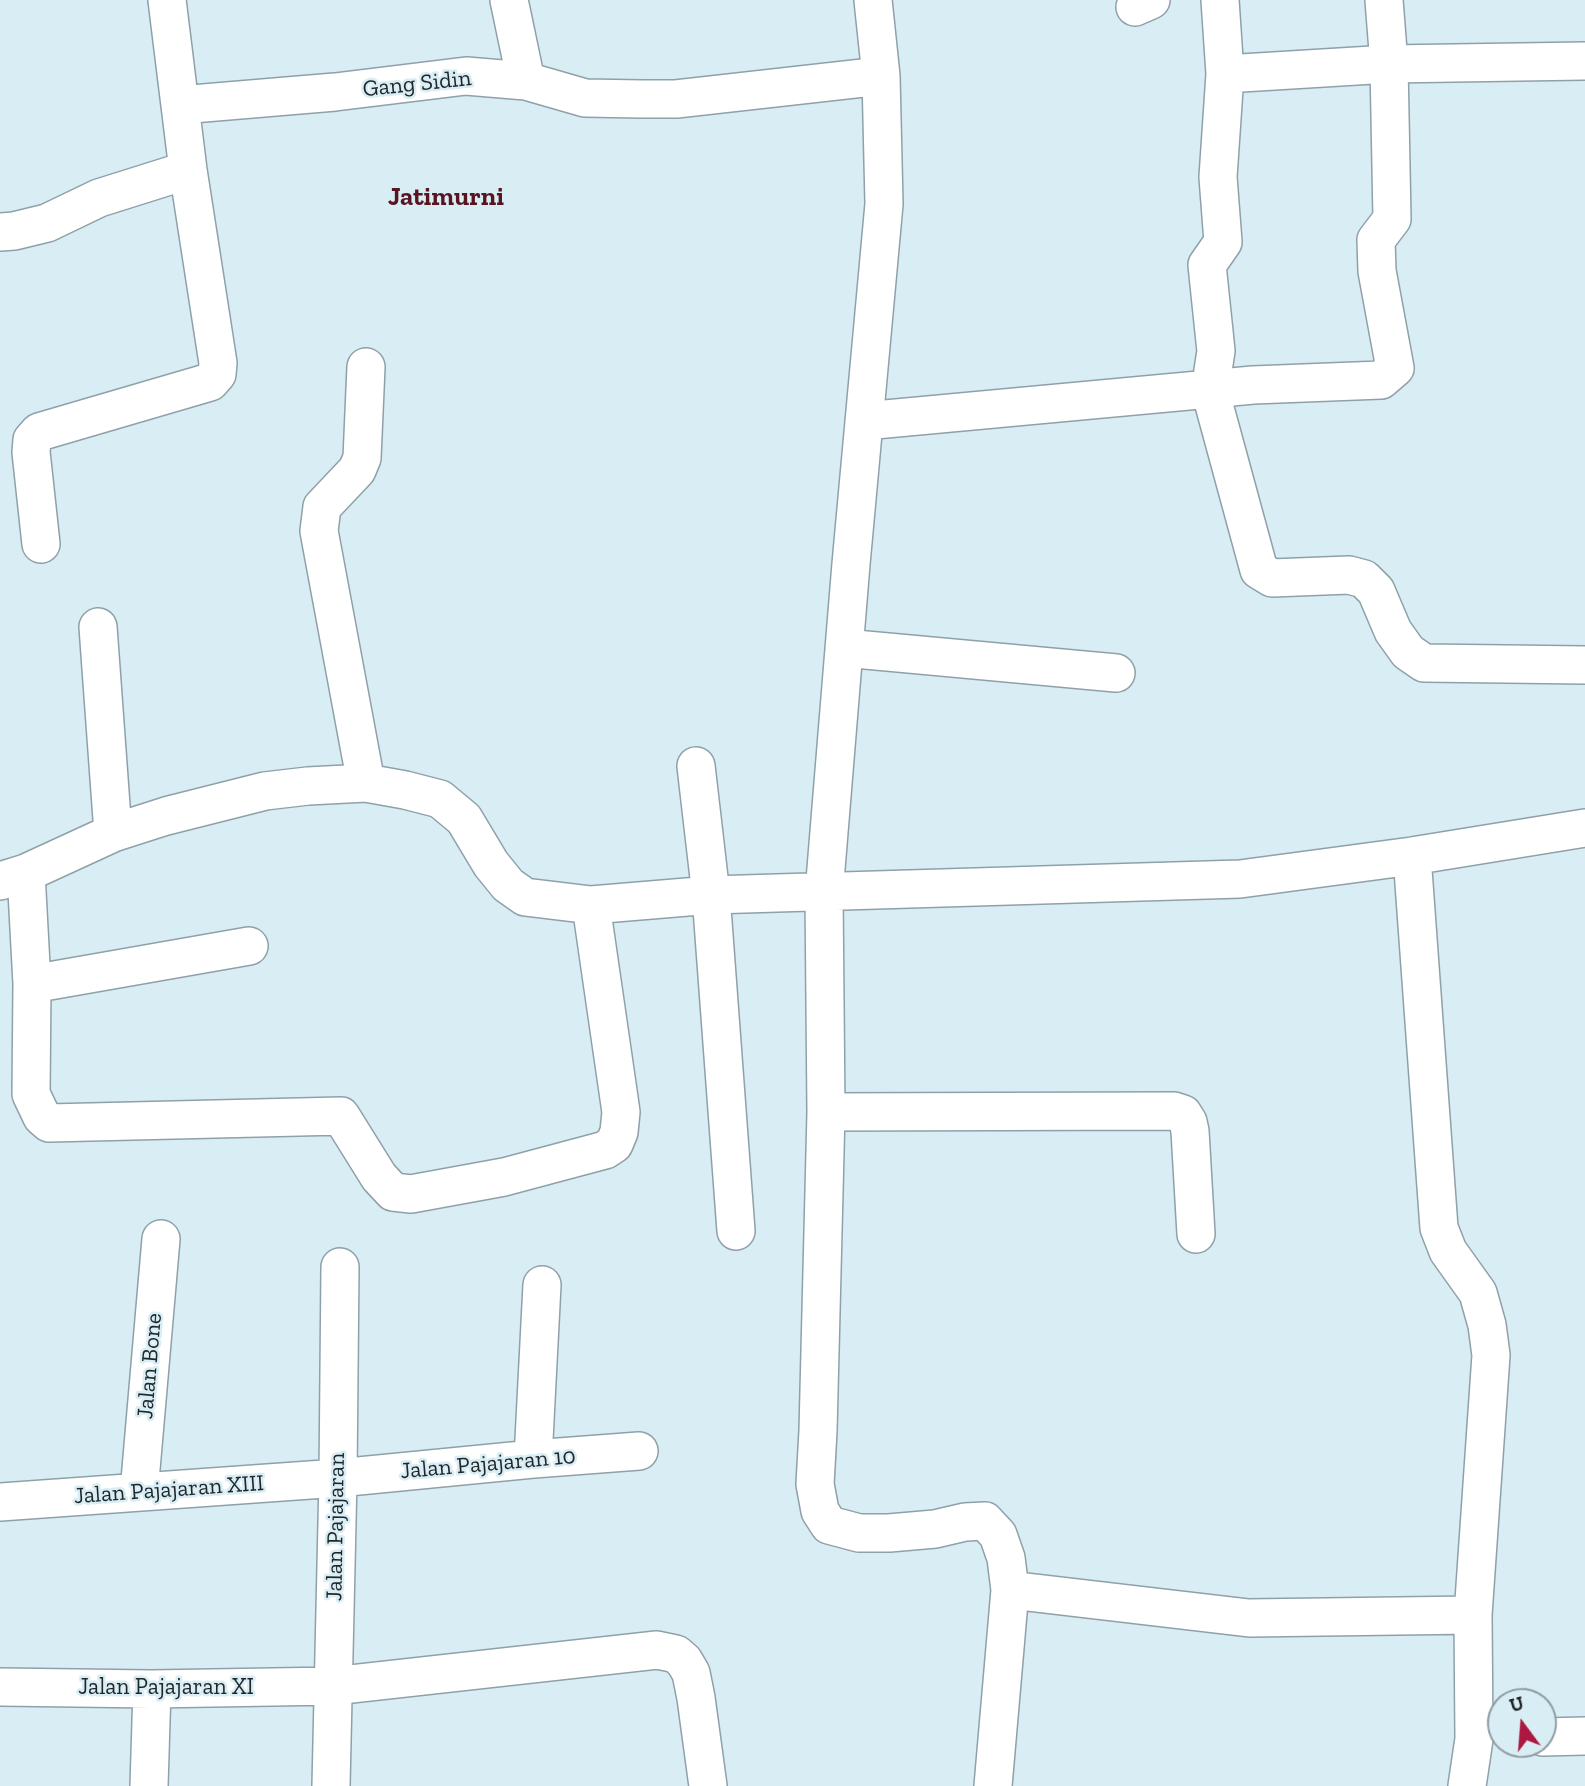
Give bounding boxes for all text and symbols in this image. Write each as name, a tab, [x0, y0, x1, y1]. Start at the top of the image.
street label: Gang Sidin	[361, 65, 473, 103]
district label: Jatimurni	[388, 182, 504, 214]
street label: Jalan Bone	[132, 1312, 168, 1420]
street label: Jalan Pajajaran 10	[399, 1443, 577, 1485]
street label: Jalan Pajajaran	[321, 1453, 351, 1601]
street label: Jalan Pajajaran XIII	[73, 1470, 265, 1510]
street label: Jalan Pajajaran XI	[78, 1673, 254, 1701]
north arrow	[1487, 1688, 1557, 1758]
text: U	[1507, 1691, 1526, 1717]

